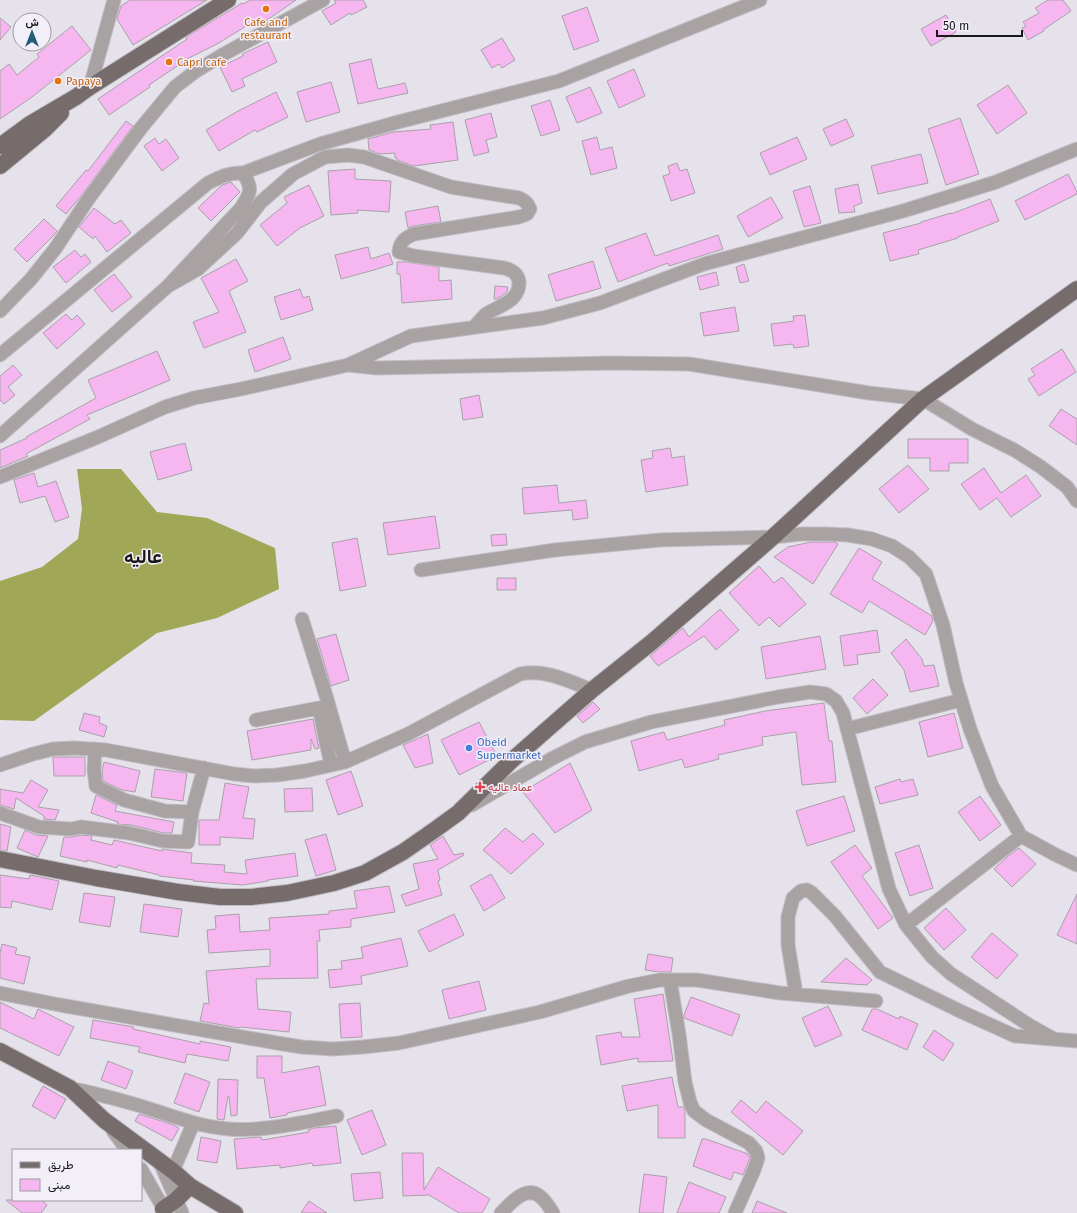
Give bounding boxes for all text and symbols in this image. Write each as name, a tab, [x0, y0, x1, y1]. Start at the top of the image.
marker: Cafe and restaurant	[261, 4, 271, 14]
north arrow	[12, 12, 52, 52]
scale bar	[937, 12, 1022, 38]
text: ش	[25, 16, 39, 29]
place label: Cafe and restaurant	[240, 16, 292, 42]
text: 50 m	[943, 19, 969, 33]
place label: Capri cafe	[177, 56, 227, 69]
marker: Capri cafe	[164, 57, 174, 67]
place label: Papaya	[66, 75, 101, 88]
marker: Papaya	[53, 76, 63, 86]
district label: عاليه	[124, 545, 162, 568]
place label: Obeid Supermarket	[477, 736, 541, 762]
marker: Obeid Supermarket	[464, 743, 474, 753]
place label: عماد عاليه	[488, 781, 533, 794]
marker: عماد عاليه	[475, 782, 485, 792]
legend	[12, 1149, 142, 1201]
text: طريق	[48, 1158, 74, 1173]
text: مبنى	[48, 1178, 70, 1193]

